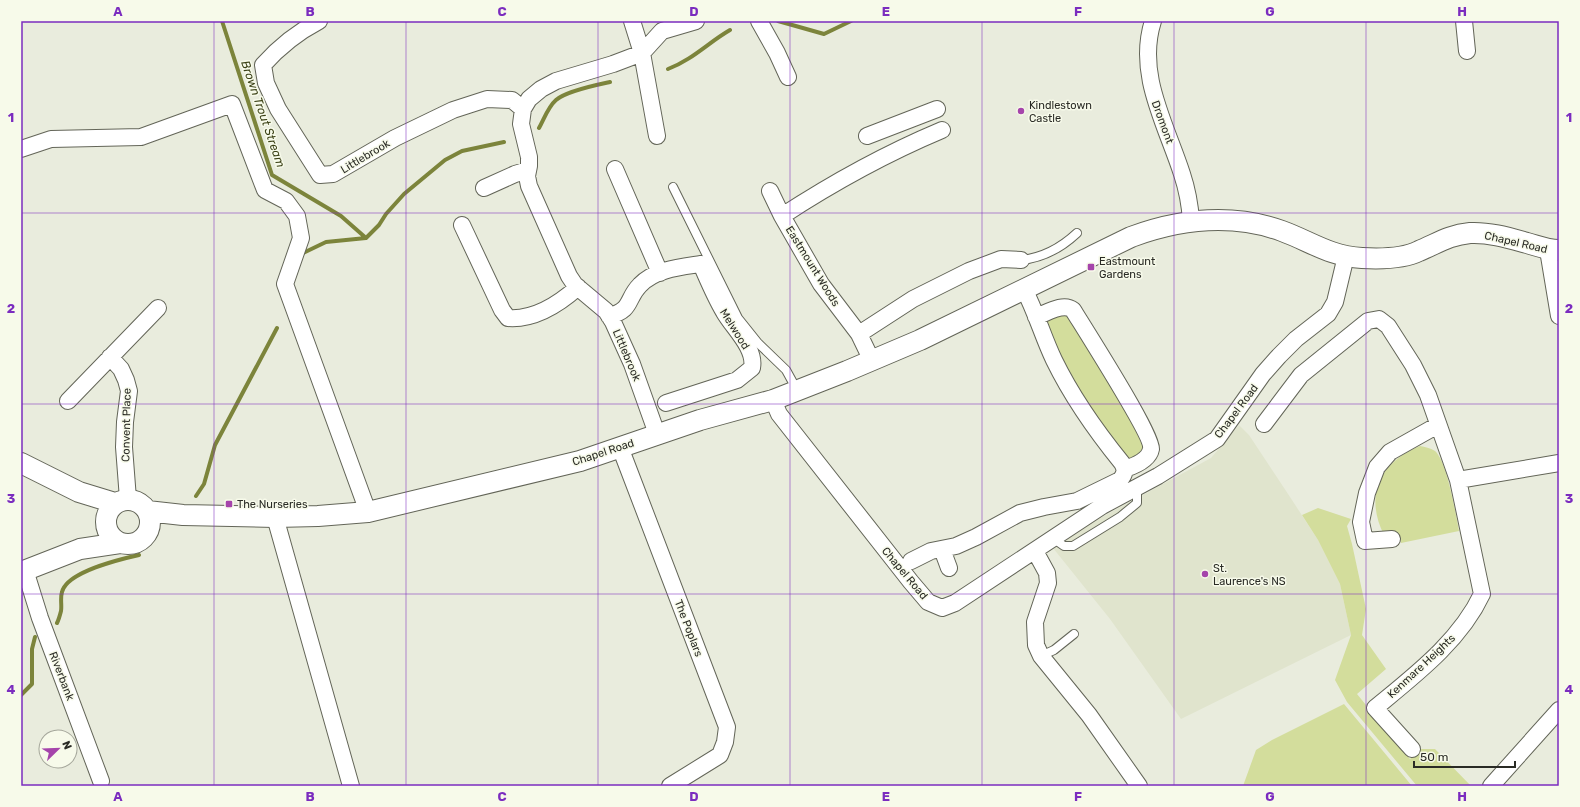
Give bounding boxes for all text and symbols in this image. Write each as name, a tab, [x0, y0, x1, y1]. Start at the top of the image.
text: A	[113, 4, 123, 19]
text: B	[305, 4, 315, 19]
text: C	[497, 4, 507, 19]
text: D	[689, 4, 699, 19]
text: E	[882, 4, 890, 19]
text: F	[1074, 4, 1082, 19]
text: G	[1265, 4, 1275, 19]
text: H	[1457, 4, 1467, 19]
water label: Brown Trout Stream	[238, 59, 288, 170]
place label: Kindlestown Castle	[1029, 99, 1092, 125]
street label: Dromont	[1149, 99, 1177, 146]
marker: Kindlestown Castle	[1016, 106, 1026, 116]
text: 1	[8, 110, 14, 125]
text: 1	[1566, 110, 1572, 125]
street label: Littlebrook	[338, 136, 393, 176]
street label: Eastmount Woods	[783, 224, 843, 309]
street label: Chapel Road	[1483, 229, 1549, 256]
place label: Eastmount Gardens	[1099, 255, 1156, 281]
marker: Eastmount Gardens	[1086, 262, 1096, 272]
text: 2	[7, 301, 15, 316]
text: 2	[1565, 301, 1573, 316]
street label: Melwood	[717, 307, 752, 352]
street label: Littlebrook	[610, 327, 643, 383]
street label: Chapel Road	[1212, 382, 1261, 441]
street label: Convent Place	[119, 388, 134, 462]
street label: Chapel Road	[571, 436, 636, 469]
text: 3	[7, 491, 16, 506]
text: 3	[1565, 491, 1574, 506]
place label: The Nurseries	[237, 498, 308, 511]
marker: The Nurseries	[224, 499, 234, 509]
street label: Chapel Road	[879, 545, 930, 602]
place label: St. Laurence's NS	[1213, 562, 1286, 588]
marker: St. Laurence's NS	[1200, 569, 1210, 579]
street label: The Poplars	[672, 598, 706, 659]
street label: Kenmare Heights	[1385, 631, 1458, 701]
street label: Riverbank	[46, 650, 77, 703]
text: 4	[7, 682, 16, 697]
text: 4	[1565, 682, 1574, 697]
north arrow	[38, 729, 78, 769]
text: N	[59, 739, 74, 752]
scale bar	[1414, 743, 1515, 769]
text: 50 m	[1420, 750, 1448, 764]
text: A	[113, 789, 123, 804]
text: B	[305, 789, 315, 804]
text: C	[497, 789, 507, 804]
text: D	[689, 789, 699, 804]
text: E	[882, 789, 890, 804]
text: F	[1074, 789, 1082, 804]
text: G	[1265, 789, 1275, 804]
text: H	[1457, 789, 1467, 804]

